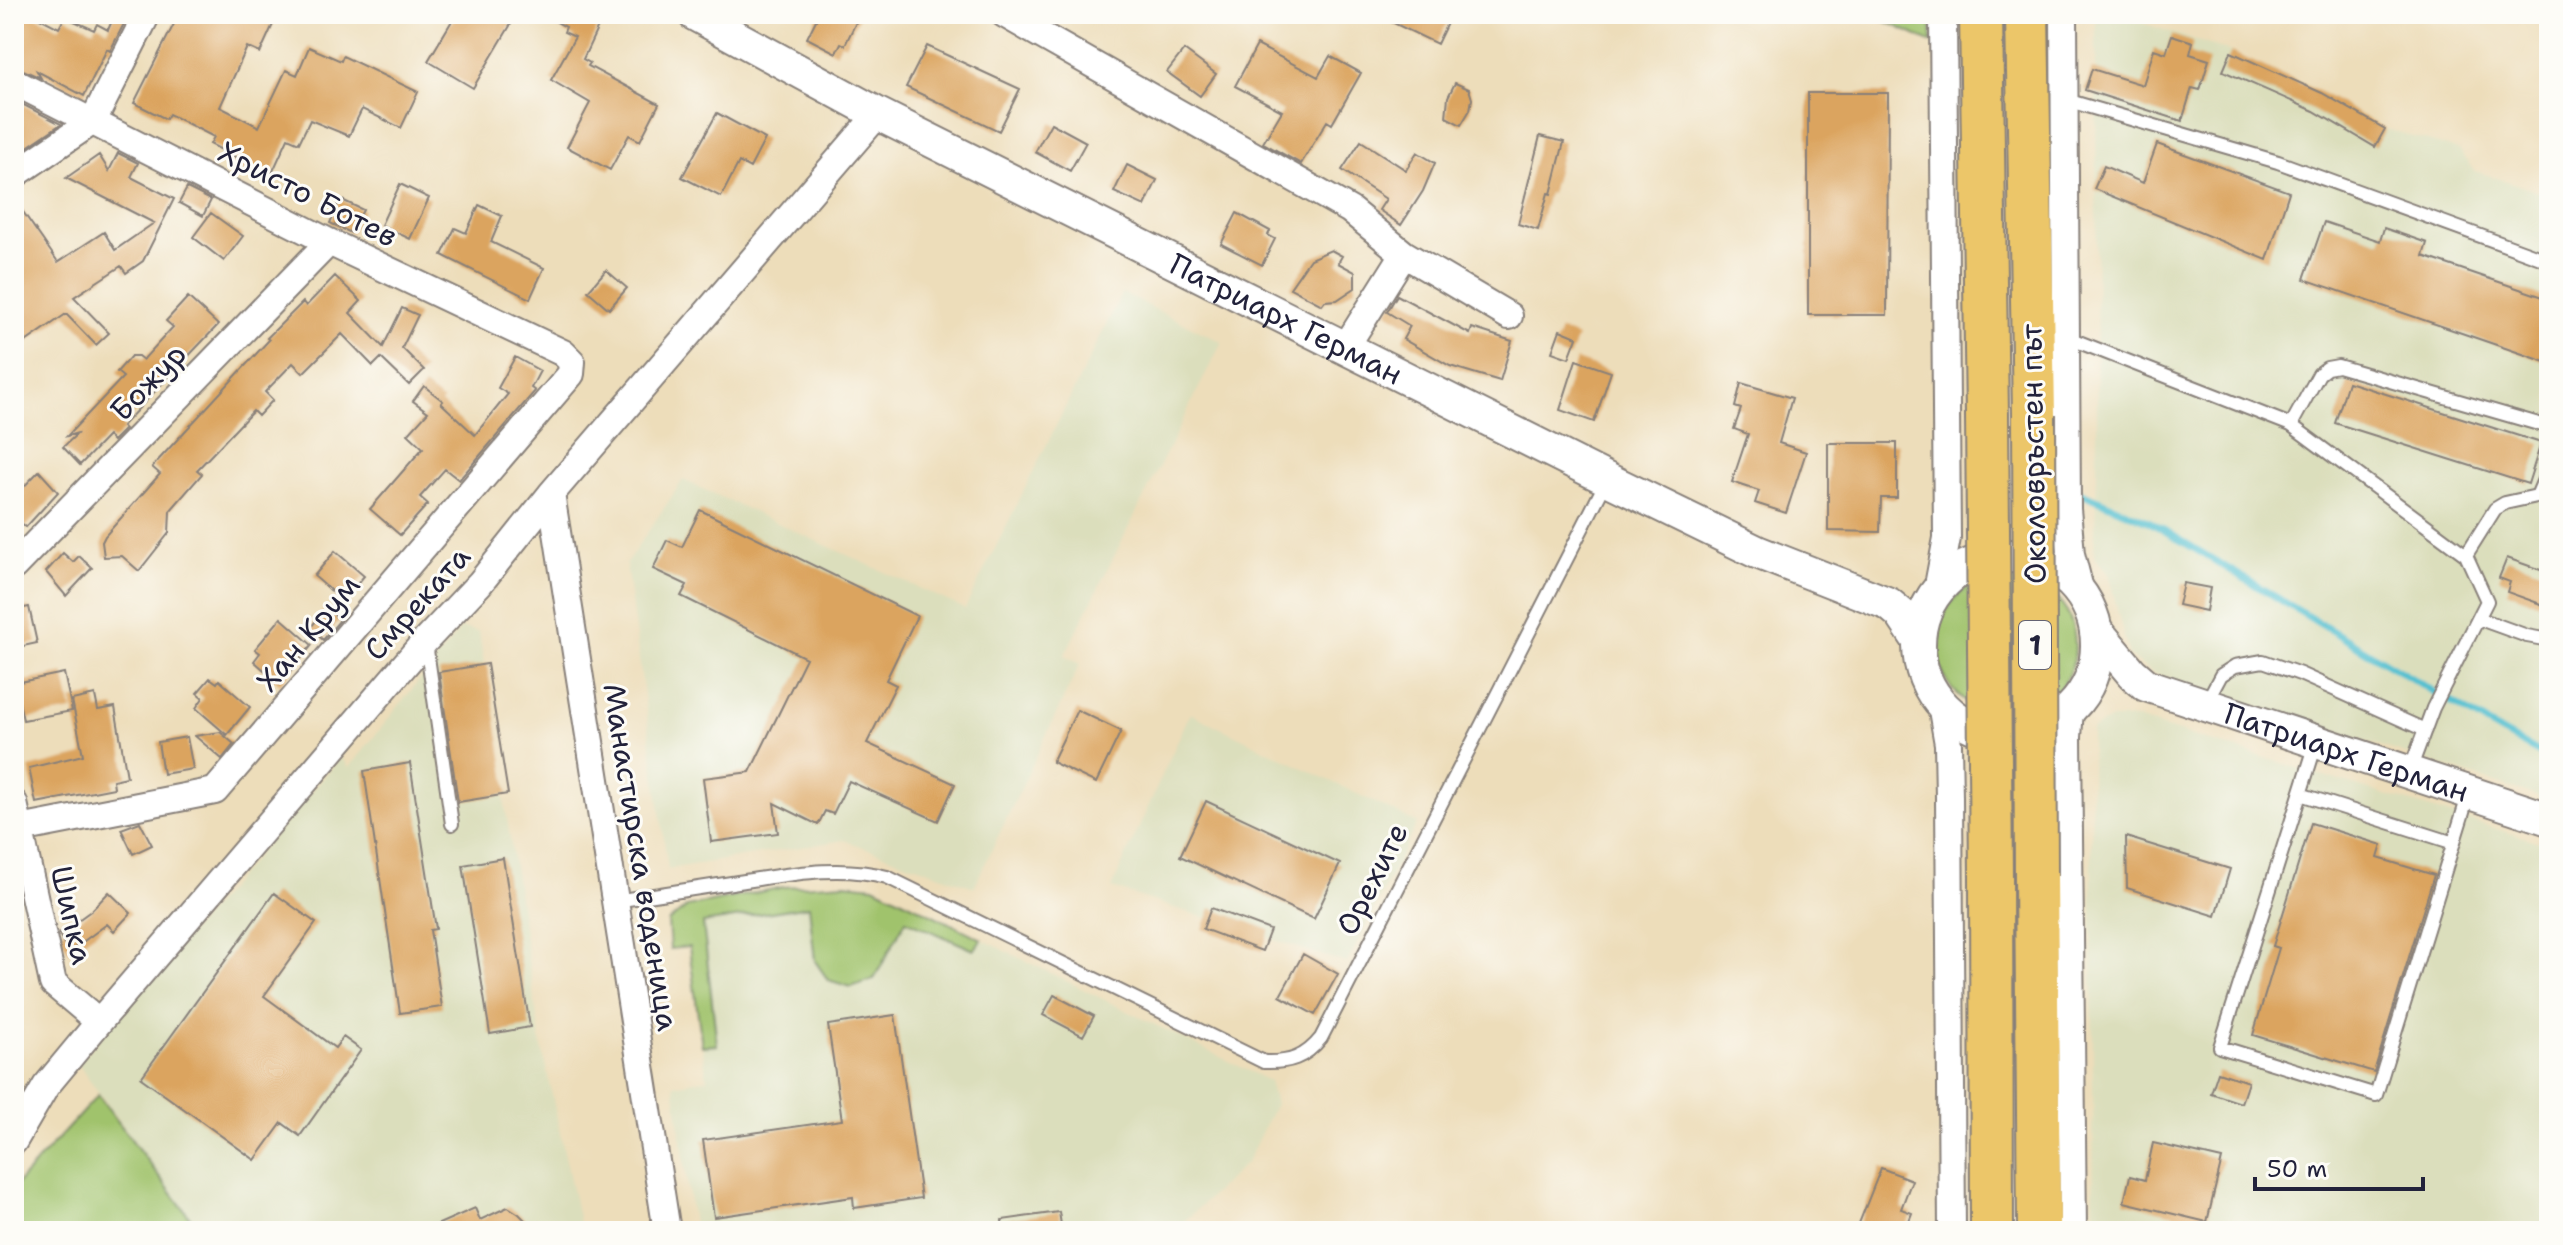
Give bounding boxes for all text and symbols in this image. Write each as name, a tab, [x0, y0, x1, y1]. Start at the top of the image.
street label: Христо Ботев	[212, 131, 404, 257]
street label: Патриарх Герман	[1163, 243, 1410, 394]
street label: Околовръстен път	[2010, 323, 2056, 584]
street label: Божур	[101, 334, 195, 430]
street label: Смреката	[355, 537, 480, 669]
street label: Хан Крум	[247, 566, 369, 700]
road number: 1	[2019, 621, 2051, 669]
street label: Манастирска воденица	[593, 680, 689, 1034]
street label: Патриарх Герман	[2219, 692, 2474, 811]
street label: Орехите	[1326, 816, 1418, 942]
street label: Шипка	[41, 862, 103, 968]
scale bar	[2255, 1141, 2423, 1191]
text: 50 m	[2267, 1153, 2327, 1185]

